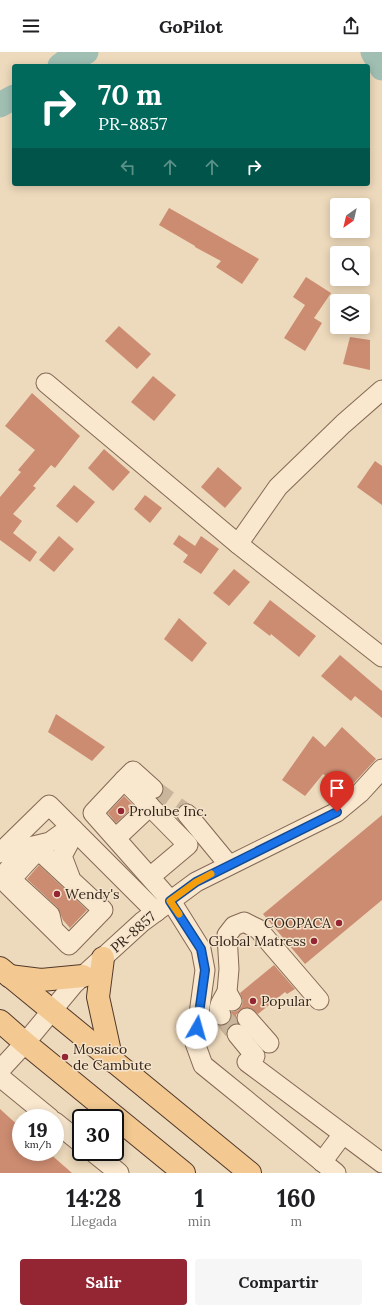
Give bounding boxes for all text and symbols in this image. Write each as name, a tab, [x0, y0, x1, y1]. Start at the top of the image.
icon: menu	[20, 15, 42, 37]
text: GoPilot	[159, 15, 223, 38]
icon: share	[340, 15, 362, 37]
text: 70 m	[98, 77, 162, 113]
icon: right	[32, 80, 84, 132]
text: PR-8857	[98, 112, 167, 135]
icon: left	[117, 156, 139, 178]
icon: ahead	[159, 156, 181, 178]
icon: ahead	[201, 156, 223, 178]
icon: right	[243, 156, 265, 178]
north arrow	[330, 198, 370, 238]
map controls	[330, 198, 370, 334]
button: search	[330, 246, 370, 286]
button: layers	[330, 294, 370, 334]
pin	[320, 771, 354, 812]
icon: arrive	[326, 777, 348, 799]
place label: Prolube Inc.	[129, 802, 207, 820]
marker: Prolube Inc.	[116, 806, 126, 816]
place label: Wendy's	[65, 885, 120, 903]
marker: Wendy's	[52, 889, 62, 899]
street label: PR-8857	[107, 907, 160, 956]
place label: COOPACA	[264, 914, 331, 932]
marker: COOPACA	[334, 918, 344, 928]
place label: Global Matress	[209, 932, 306, 950]
marker: Global Matress	[309, 936, 319, 946]
place label: Popular	[261, 992, 311, 1010]
marker: Popular	[248, 996, 258, 1006]
position arrow	[176, 1007, 218, 1049]
place label: Mosaico de Cambute	[73, 1040, 152, 1074]
marker: Mosaico de Cambute	[60, 1052, 70, 1062]
speed limit sign: 30	[72, 1109, 124, 1161]
text: 19	[28, 1117, 48, 1142]
text: km/h	[24, 1138, 52, 1151]
text: 14:28	[66, 1183, 122, 1214]
text: 1	[194, 1183, 204, 1214]
text: 160	[277, 1183, 316, 1214]
text: Llegada	[71, 1213, 117, 1230]
text: min	[188, 1213, 211, 1230]
text: m	[291, 1213, 302, 1230]
button: Salir	[20, 1259, 187, 1305]
button: Compartir	[195, 1259, 362, 1305]

